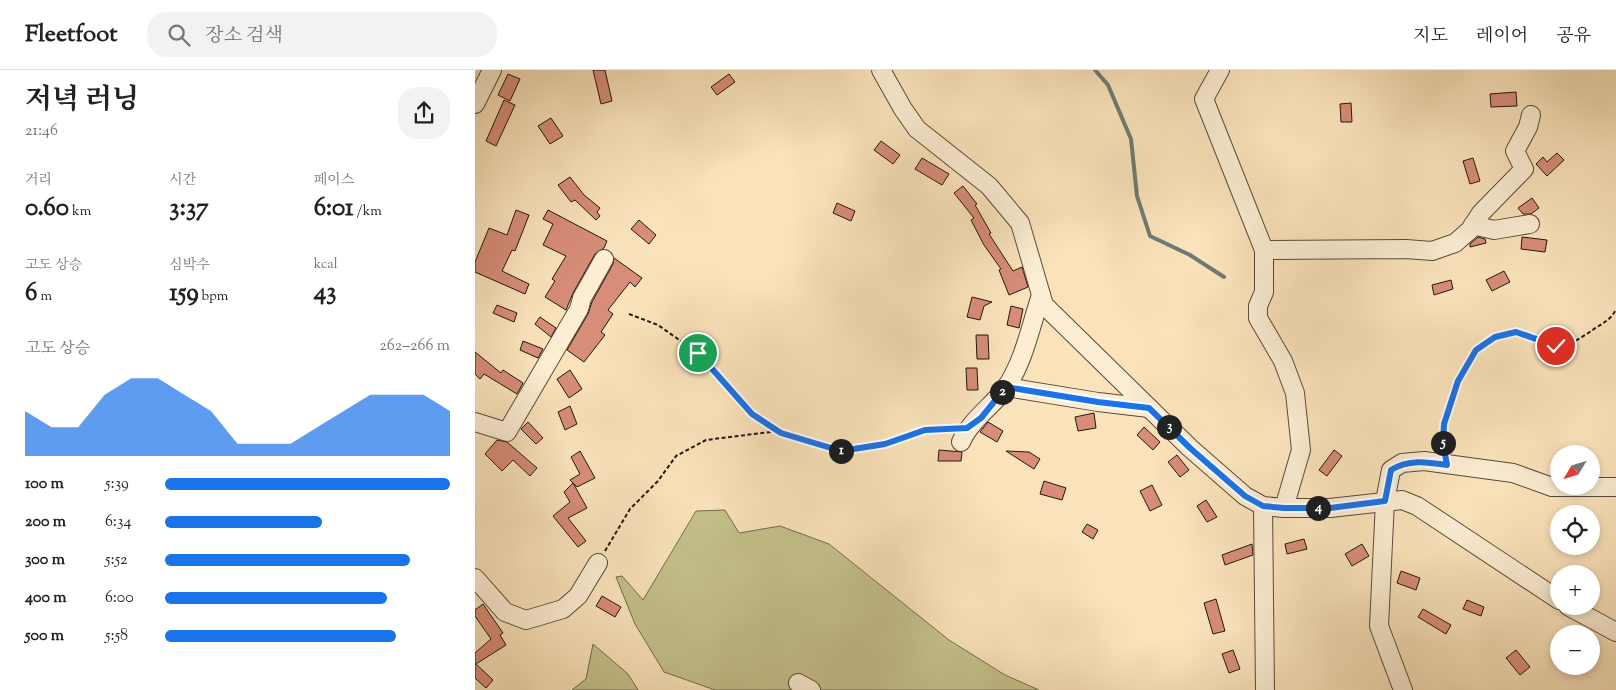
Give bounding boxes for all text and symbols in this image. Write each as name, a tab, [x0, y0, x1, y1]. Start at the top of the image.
search box	[147, 12, 497, 57]
text: Fleetfoot	[25, 18, 117, 52]
icon: search	[165, 21, 193, 49]
text: 장소 검색	[205, 23, 283, 50]
text: 지도	[1413, 24, 1448, 50]
text: 레이어	[1476, 24, 1528, 50]
text: 공유	[1556, 24, 1591, 50]
text: 저녁 러닝	[25, 81, 139, 121]
button: share	[398, 87, 450, 139]
text: 21:46	[25, 120, 58, 143]
text: 거리	[25, 171, 52, 191]
text: 시간	[169, 171, 196, 191]
text: 페이스	[314, 171, 354, 191]
text: 0.60	[25, 191, 69, 227]
text: 3:37	[169, 191, 209, 227]
text: 6:01	[314, 191, 354, 227]
text: km	[69, 202, 91, 222]
text: /km	[354, 202, 382, 222]
text: kcal	[314, 255, 338, 275]
text: 고도 상승	[25, 256, 82, 276]
text: 심박수	[169, 256, 210, 276]
text: 43	[314, 275, 336, 311]
text: 6	[25, 276, 37, 312]
text: 159	[169, 276, 199, 312]
text: m	[37, 287, 52, 307]
text: bpm	[199, 287, 228, 307]
pin	[1535, 325, 1577, 367]
pin	[677, 332, 719, 374]
icon: check	[1542, 332, 1570, 360]
text: 262–266 m	[379, 335, 450, 358]
text: 고도 상승	[25, 338, 90, 361]
icon: arrive	[684, 339, 712, 367]
pin: 2	[989, 380, 1015, 404]
text: 2	[999, 382, 1006, 402]
pin: 3	[1157, 414, 1181, 440]
text: 3	[1167, 417, 1172, 437]
pin: 5	[1431, 430, 1455, 456]
text: 5	[1441, 433, 1446, 453]
pin: 1	[829, 438, 853, 464]
text: 1	[839, 441, 844, 461]
north arrow	[1550, 445, 1600, 495]
map controls	[1550, 445, 1600, 675]
text: 100 m	[25, 473, 64, 496]
text: 5:39	[105, 473, 129, 496]
pin: 4	[1305, 496, 1331, 520]
text: 4	[1315, 498, 1322, 518]
button: locate	[1550, 505, 1600, 555]
text: 200 m	[25, 511, 66, 534]
text: 6:34	[105, 511, 131, 534]
text: 300 m	[25, 549, 65, 572]
text: 5:52	[105, 549, 128, 572]
button: +	[1550, 565, 1600, 615]
text: 400 m	[25, 587, 67, 610]
text: 6:00	[105, 587, 134, 610]
text: 500 m	[25, 625, 64, 648]
text: 5:58	[105, 625, 128, 648]
button: −	[1550, 625, 1600, 675]

